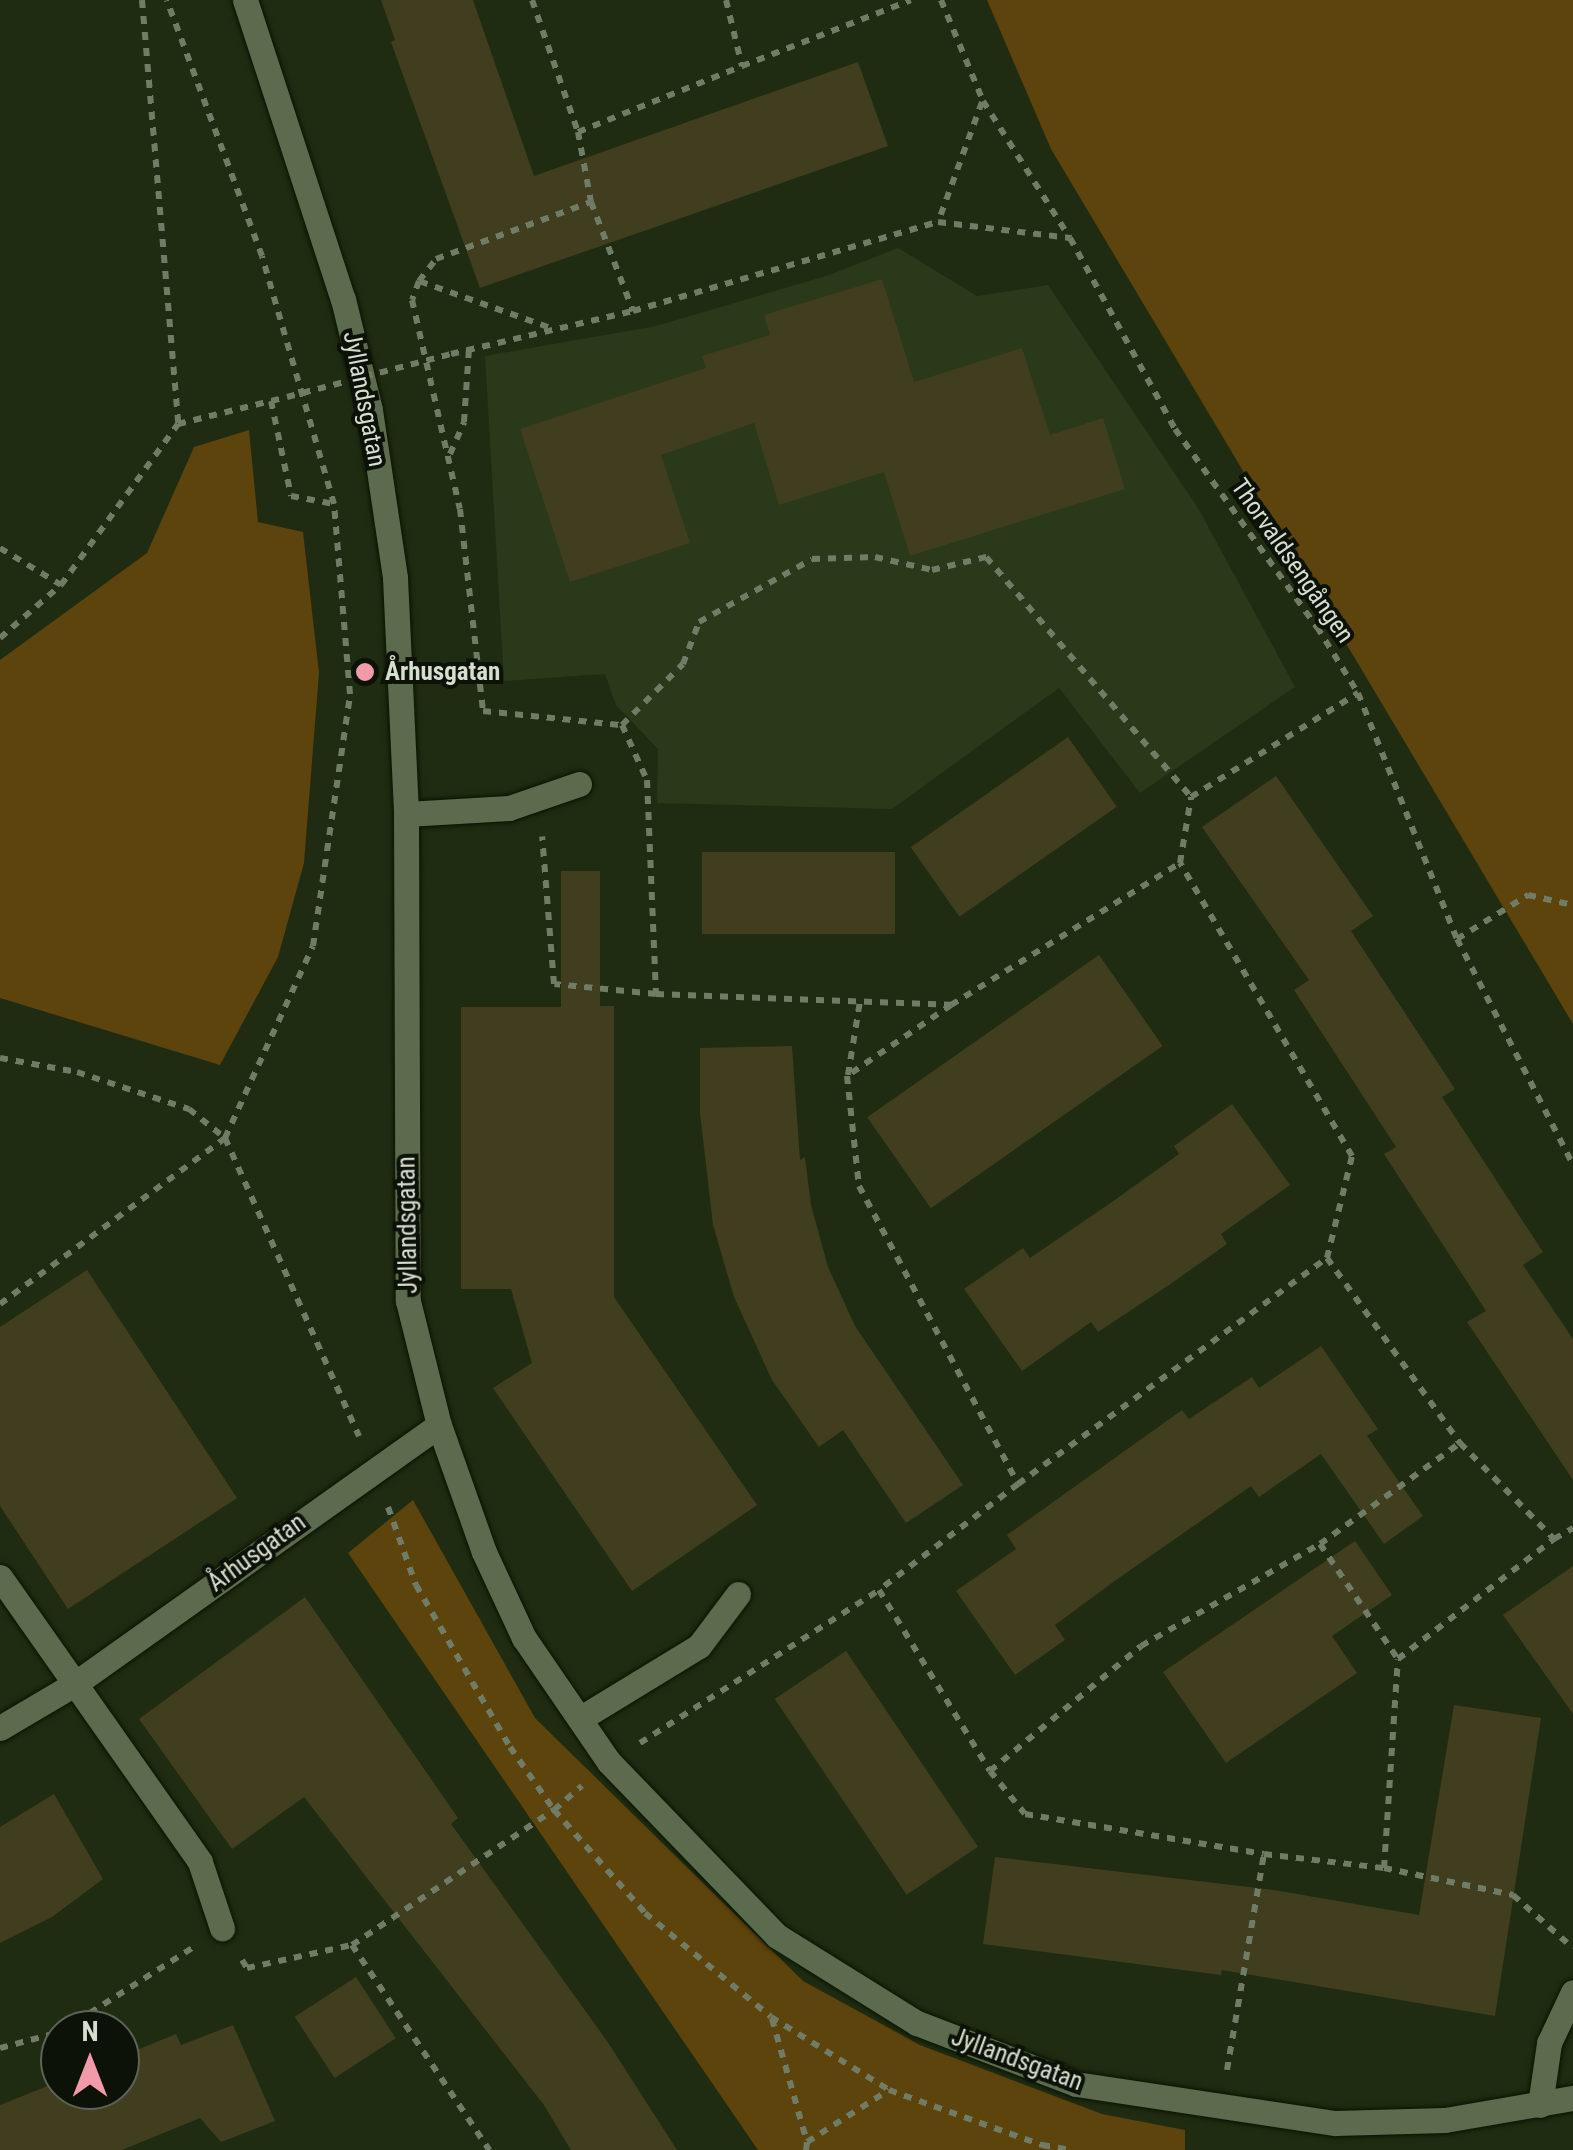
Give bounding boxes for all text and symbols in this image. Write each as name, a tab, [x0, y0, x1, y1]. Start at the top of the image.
street label: Jyllandsgatan	[336, 329, 392, 469]
street label: Thorvaldsengången	[1224, 473, 1360, 649]
place label: Århusgatan	[385, 657, 500, 687]
marker: Århusgatan	[354, 661, 376, 683]
street label: Jyllandsgatan	[392, 1156, 424, 1294]
street label: Århusgatan	[202, 1508, 312, 1598]
north arrow	[40, 2010, 140, 2110]
text: N	[81, 2015, 99, 2048]
street label: Jyllandsgatan	[947, 2022, 1087, 2098]

